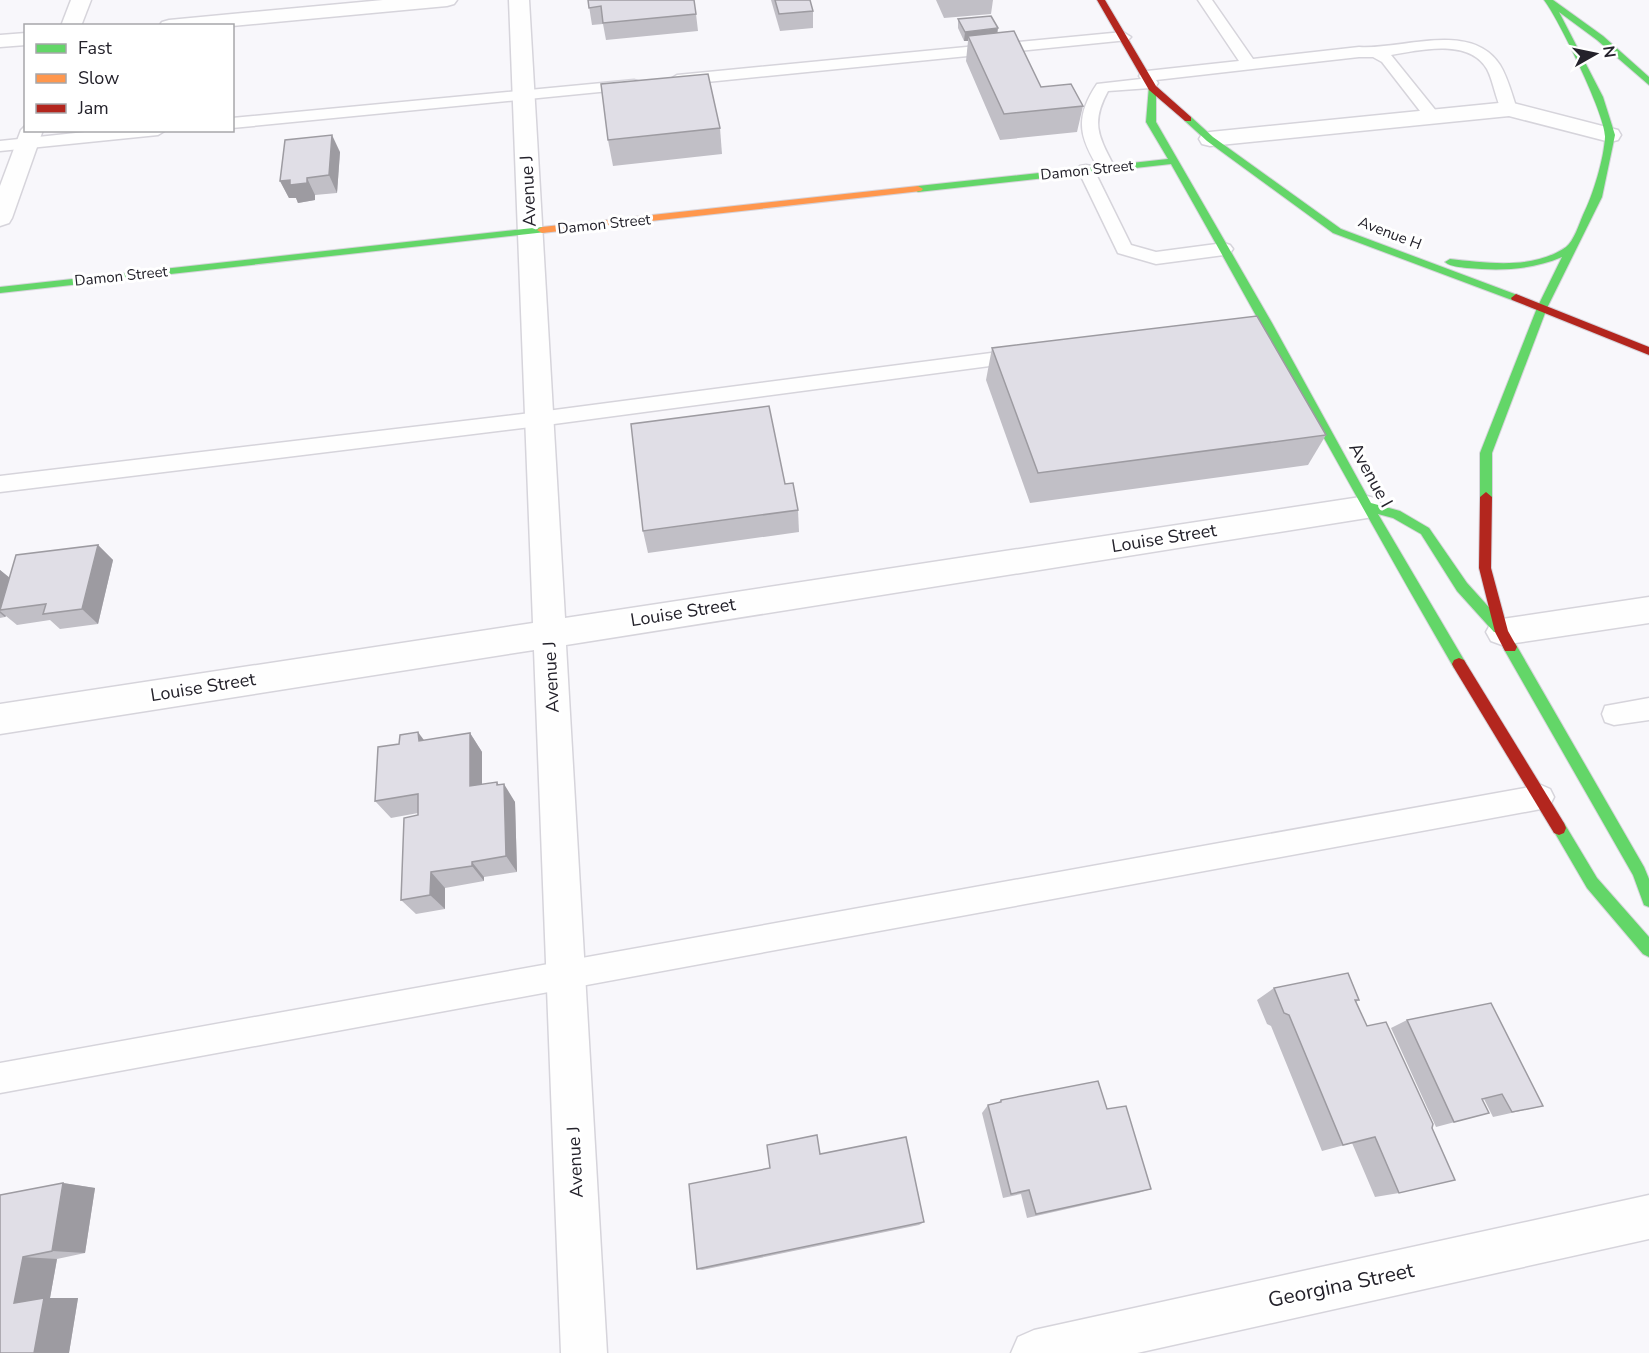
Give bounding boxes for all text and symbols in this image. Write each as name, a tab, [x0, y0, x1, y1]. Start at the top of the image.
legend	[24, 24, 234, 132]
north arrow	[1565, 24, 1625, 84]
text: Fast	[78, 36, 113, 60]
text: N	[1597, 44, 1621, 59]
text: Slow	[78, 66, 119, 90]
text: Jam	[77, 96, 109, 120]
street label: Avenue J	[514, 155, 542, 227]
street label: Damon Street	[1039, 155, 1135, 185]
street label: Damon Street	[556, 209, 652, 239]
street label: Avenue H	[1355, 212, 1425, 254]
street label: Damon Street	[73, 261, 169, 291]
street label: Avenue I	[1343, 438, 1399, 512]
street label: Louise Street	[1110, 518, 1219, 558]
street label: Louise Street	[629, 592, 738, 632]
street label: Avenue J	[537, 641, 565, 713]
street label: Louise Street	[149, 667, 258, 707]
street label: Avenue J	[561, 1126, 589, 1198]
street label: Georgina Street	[1266, 1256, 1417, 1314]

